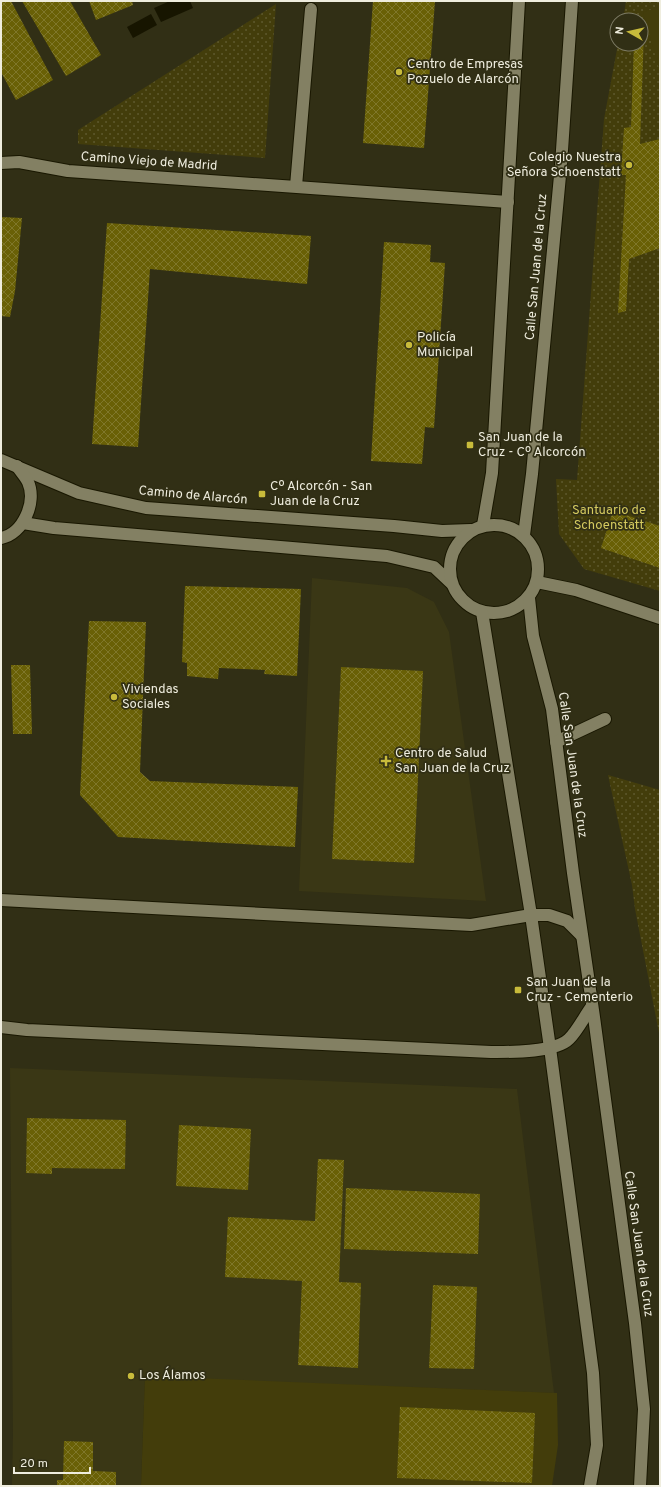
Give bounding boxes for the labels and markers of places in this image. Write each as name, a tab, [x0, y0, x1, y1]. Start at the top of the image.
place label: Centro de Empresas Pozuelo de Alarcón	[407, 57, 523, 88]
marker: Centro de Empresas Pozuelo de Alarcón	[394, 67, 404, 77]
place label: Colegio Nuestra Señora Schoenstatt	[507, 150, 621, 181]
marker: Colegio Nuestra Señora Schoenstatt	[624, 160, 634, 170]
place label: Policía Municipal	[417, 330, 473, 361]
marker: Policía Municipal	[404, 340, 414, 350]
place label: San Juan de la Cruz - Cº Alcorcón	[478, 430, 585, 461]
marker: San Juan de la Cruz - Cº Alcorcón	[465, 440, 475, 450]
place label: Cº Alcorcón - San Juan de la Cruz	[270, 479, 372, 510]
marker: Cº Alcorcón - San Juan de la Cruz	[257, 489, 267, 499]
place label: Viviendas Sociales	[122, 682, 179, 713]
marker: Viviendas Sociales	[109, 692, 119, 702]
place label: Centro de Salud San Juan de la Cruz	[395, 746, 510, 777]
marker: Centro de Salud San Juan de la Cruz	[380, 755, 392, 767]
place label: San Juan de la Cruz - Cementerio	[526, 975, 633, 1006]
marker: San Juan de la Cruz - Cementerio	[513, 985, 523, 995]
place label: Los Álamos	[139, 1366, 206, 1384]
marker: Los Álamos	[126, 1371, 136, 1381]

